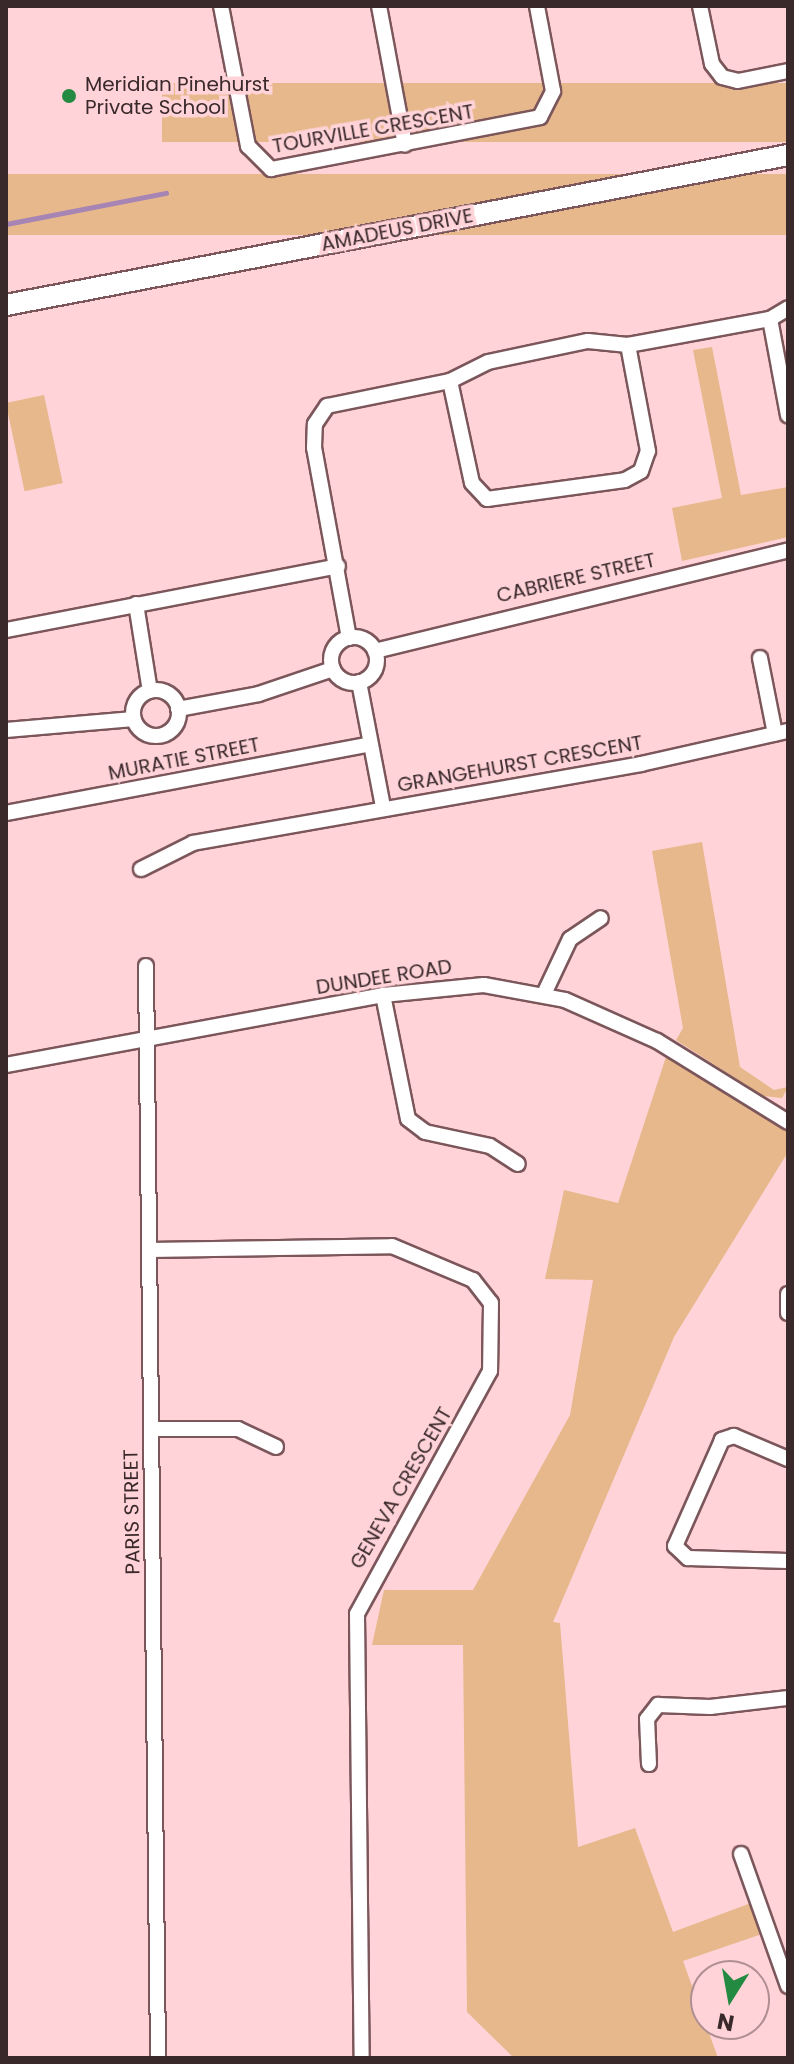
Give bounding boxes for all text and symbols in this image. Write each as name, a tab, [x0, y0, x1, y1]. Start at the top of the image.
place label: Meridian Pinehurst Private School	[85, 72, 270, 119]
marker: Meridian Pinehurst Private School	[60, 87, 78, 105]
street label: TOURVILLE CRESCENT	[271, 99, 475, 159]
street label: AMADEUS DRIVE	[319, 204, 475, 256]
street label: CABRIERE STREET	[494, 548, 658, 608]
street label: GRANGEHURST CRESCENT	[395, 731, 645, 797]
street label: MURATIE STREET	[106, 733, 262, 785]
street label: DUNDEE ROAD	[314, 954, 454, 1000]
street label: GENEVA CRESCENT	[345, 1403, 457, 1573]
street label: PARIS STREET	[119, 1449, 145, 1575]
north arrow	[690, 1960, 770, 2040]
text: N	[715, 2005, 737, 2039]

